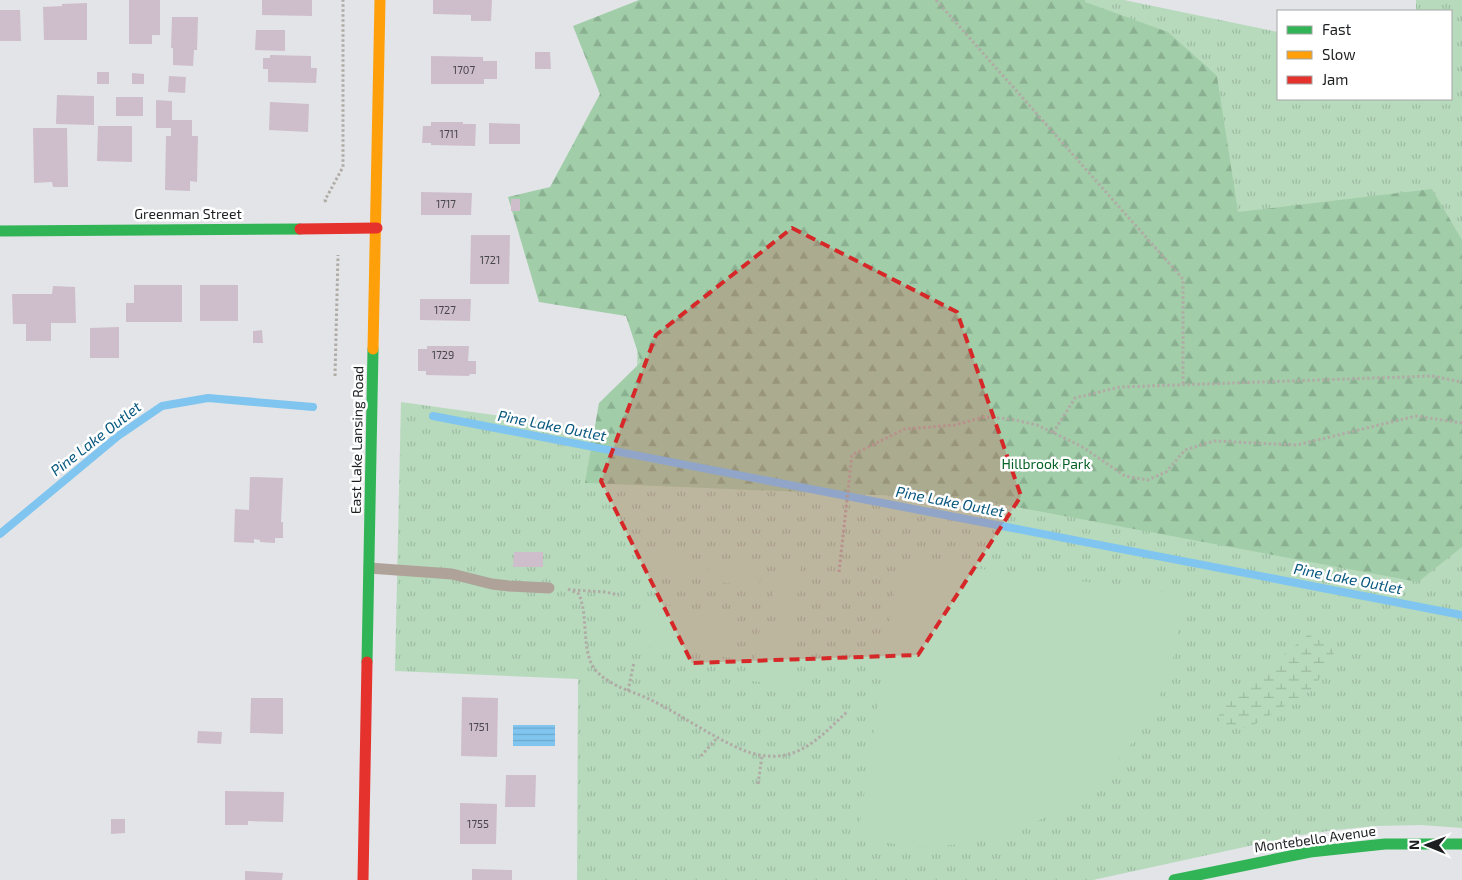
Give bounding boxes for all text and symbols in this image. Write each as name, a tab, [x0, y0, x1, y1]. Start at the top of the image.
legend	[1277, 10, 1452, 100]
text: Fast	[1322, 20, 1352, 38]
text: Slow	[1322, 45, 1356, 63]
house number: 1707	[453, 63, 476, 76]
text: Jam	[1322, 70, 1348, 88]
house number: 1711	[440, 127, 458, 140]
house number: 1717	[436, 197, 456, 210]
street label: Greenman Street	[134, 205, 242, 222]
house number: 1721	[480, 253, 500, 266]
house number: 1727	[434, 303, 456, 316]
house number: 1729	[432, 348, 454, 361]
street label: East Lake Lansing Road	[347, 366, 366, 514]
water label: Pine Lake Outlet	[46, 397, 145, 479]
water label: Pine Lake Outlet	[496, 406, 608, 444]
park label: Hillbrook Park	[1001, 455, 1091, 472]
water label: Pine Lake Outlet	[894, 482, 1006, 520]
water label: Pine Lake Outlet	[1292, 559, 1404, 597]
house number: 1751	[469, 720, 489, 733]
house number: 1755	[467, 817, 489, 830]
north arrow	[1402, 820, 1452, 870]
street label: Montebello Avenue	[1253, 822, 1377, 855]
text: N	[1405, 840, 1422, 850]

